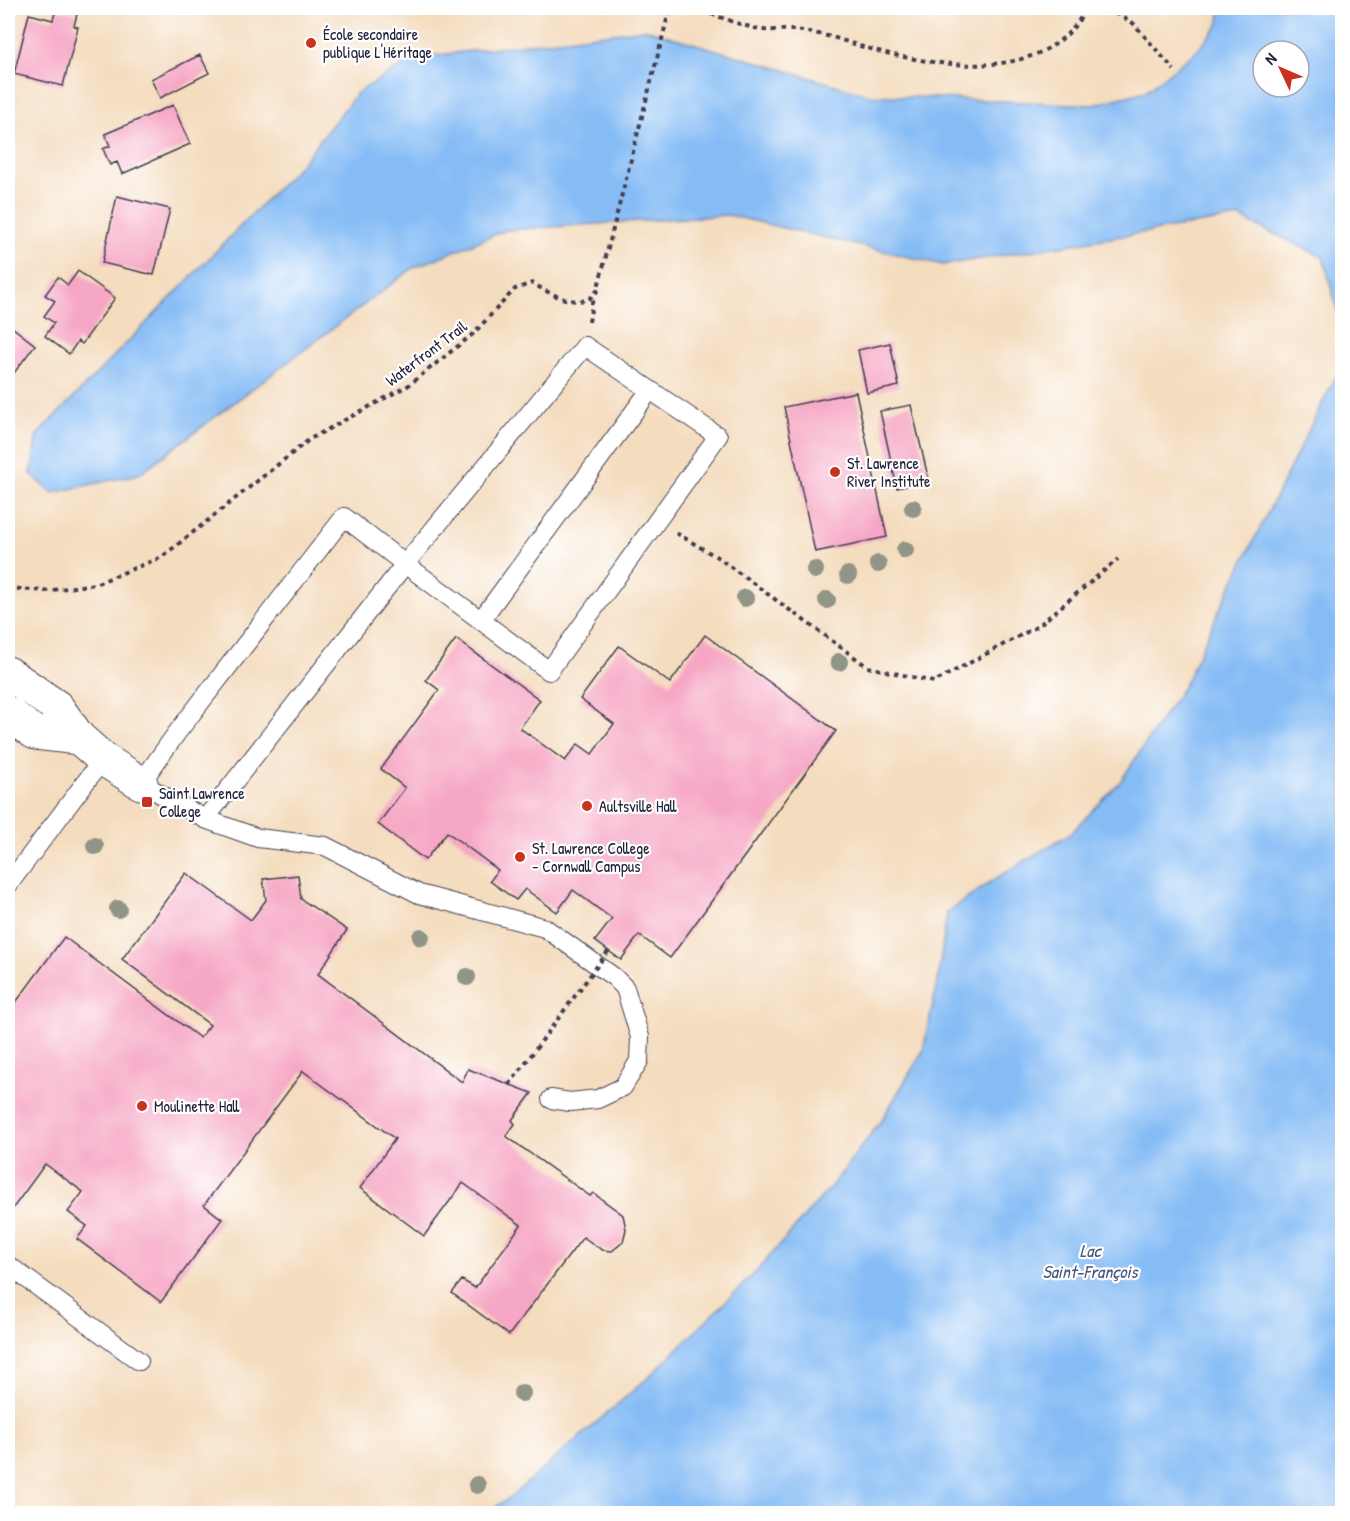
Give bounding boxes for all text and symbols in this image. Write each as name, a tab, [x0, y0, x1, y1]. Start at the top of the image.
place label: École secondaire publique L'Héritage	[323, 23, 433, 63]
marker: École secondaire publique L'Héritage	[304, 36, 318, 50]
north arrow	[1251, 39, 1311, 99]
text: N	[1259, 48, 1281, 69]
street label: Waterfront Trail	[381, 315, 472, 391]
place label: St. Lawrence River Institute	[847, 452, 931, 492]
marker: St. Lawrence River Institute	[828, 465, 842, 479]
place label: Saint Lawrence College	[159, 782, 245, 822]
marker: Saint Lawrence College	[140, 795, 154, 809]
place label: Aultsville Hall	[599, 795, 677, 817]
marker: Aultsville Hall	[580, 799, 594, 813]
place label: St. Lawrence College - Cornwall Campus	[532, 837, 650, 877]
marker: St. Lawrence College - Cornwall Campus	[513, 850, 527, 864]
place label: Moulinette Hall	[154, 1095, 240, 1117]
marker: Moulinette Hall	[135, 1099, 149, 1113]
water label: Lac Saint-François	[1042, 1238, 1140, 1284]

